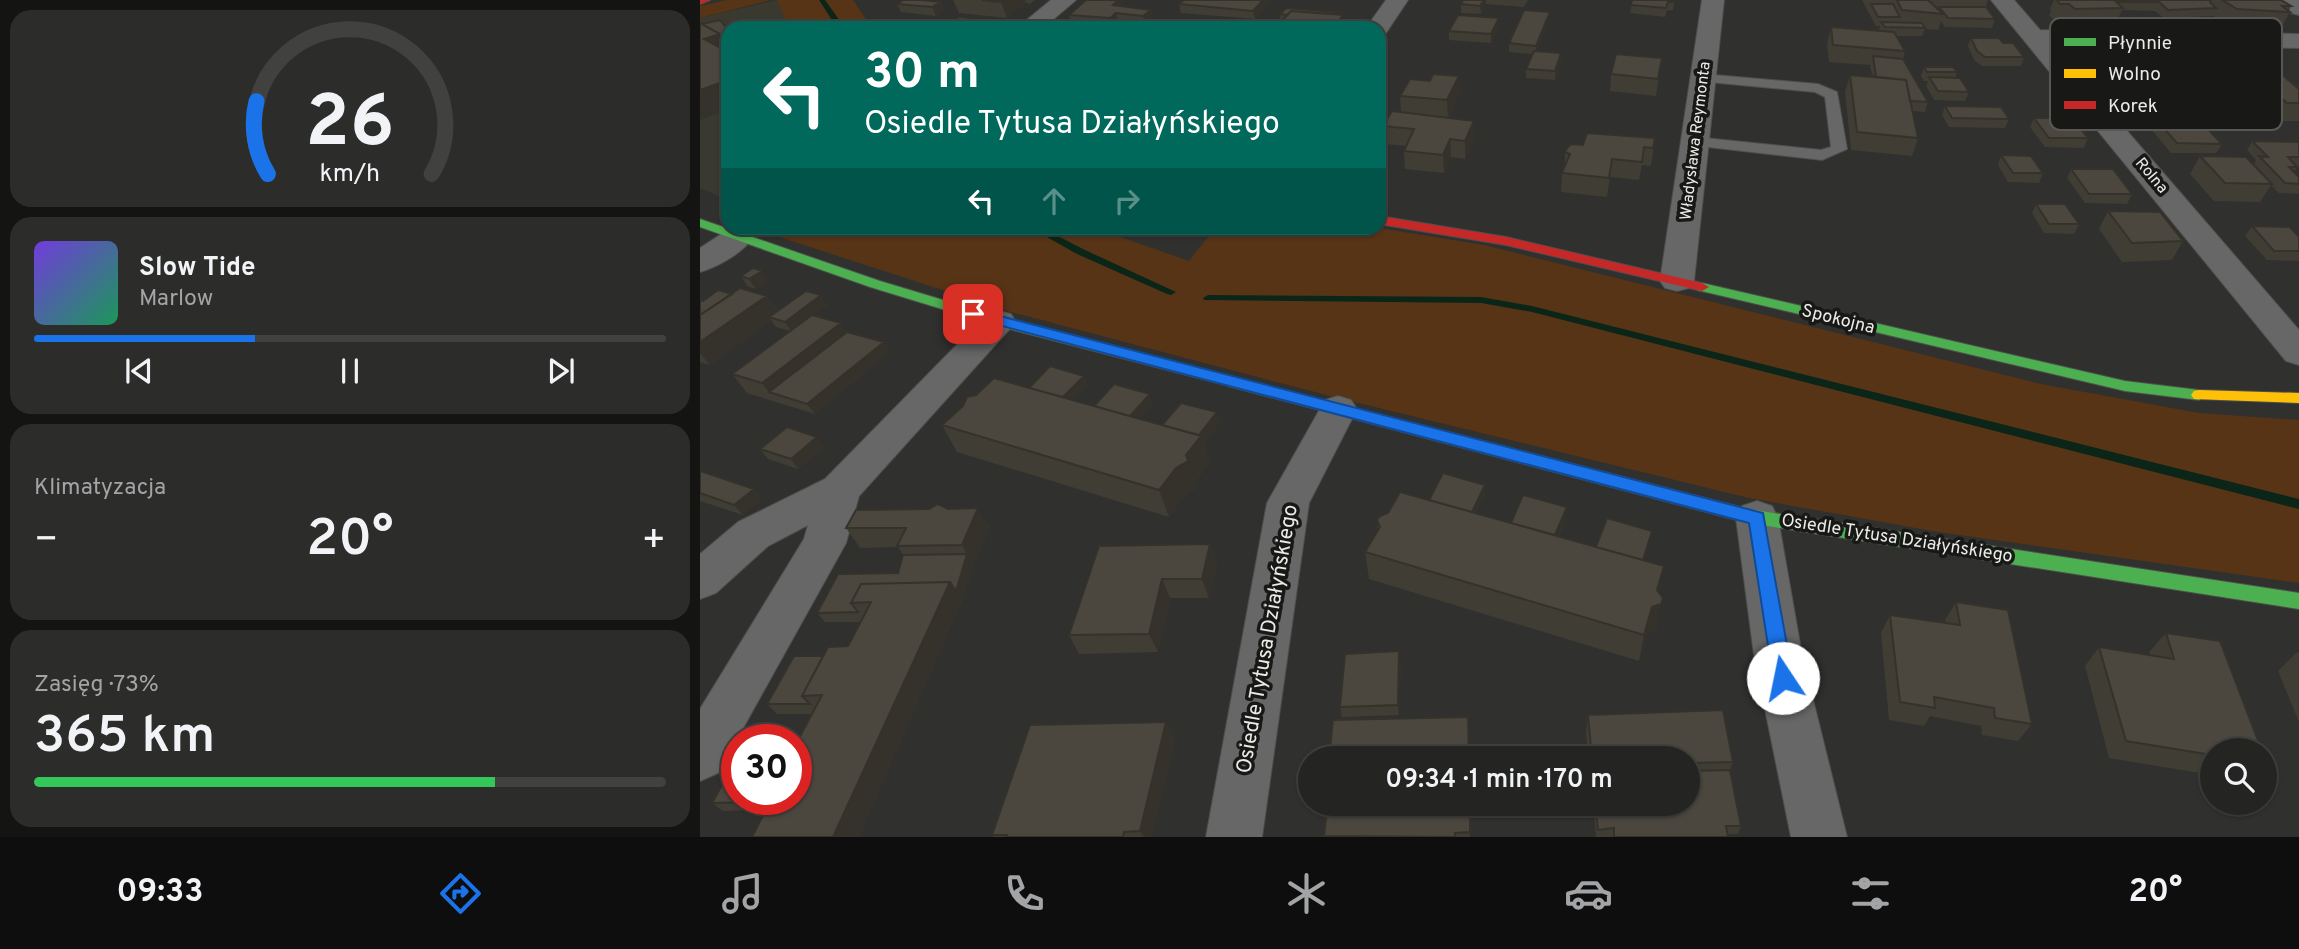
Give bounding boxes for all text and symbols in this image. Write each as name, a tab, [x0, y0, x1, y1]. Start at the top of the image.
legend	[2050, 18, 2282, 130]
text: Płynnie	[2108, 32, 2172, 56]
text: 30 m	[864, 44, 980, 106]
icon: left	[749, 49, 840, 140]
street label: Władysława Reymonta	[1676, 61, 1716, 221]
text: Wolno	[2108, 63, 2161, 87]
text: 26	[305, 81, 395, 173]
text: Korek	[2108, 95, 2158, 119]
text: Osiedle Tytusa Działyńskiego	[864, 105, 1280, 145]
street label: Rolna	[2130, 154, 2172, 198]
text: km/h	[320, 159, 380, 191]
icon: left	[962, 182, 1000, 220]
icon: ahead	[1035, 182, 1073, 220]
icon: right	[1108, 182, 1146, 220]
text: Slow Tide	[139, 252, 256, 285]
pin	[943, 284, 1003, 344]
text: Marlow	[139, 285, 213, 314]
icon: arrive	[954, 295, 992, 333]
street label: Spokojna	[1799, 300, 1877, 340]
icon: previous	[120, 352, 158, 390]
icon: pause	[331, 352, 369, 390]
icon: next	[542, 352, 580, 390]
text: Klimatyzacja	[34, 474, 166, 503]
street label: Osiedle Tytusa Działyńskiego	[1231, 502, 1305, 776]
text: 20°	[306, 508, 394, 574]
street label: Osiedle Tytusa Działyńskiego	[1780, 509, 2014, 569]
text: −	[34, 517, 59, 566]
text: +	[641, 517, 666, 566]
position arrow	[1746, 641, 1820, 715]
text: Zasięg · 73%	[34, 671, 159, 700]
text: 365 km	[34, 705, 215, 771]
speed limit sign: 30	[721, 724, 812, 815]
map controls	[2200, 738, 2277, 815]
button: search	[2200, 738, 2277, 815]
text: 09:34 · 1 min · 170 m	[1385, 764, 1613, 797]
icon: directions	[436, 869, 485, 918]
icon: music	[718, 869, 767, 918]
icon: phone	[1000, 869, 1049, 918]
icon: climate	[1282, 869, 1331, 918]
icon: car	[1564, 869, 1613, 918]
icon: filters	[1846, 869, 1895, 918]
text: 09:33	[117, 873, 203, 913]
text: 20°	[2128, 873, 2182, 913]

